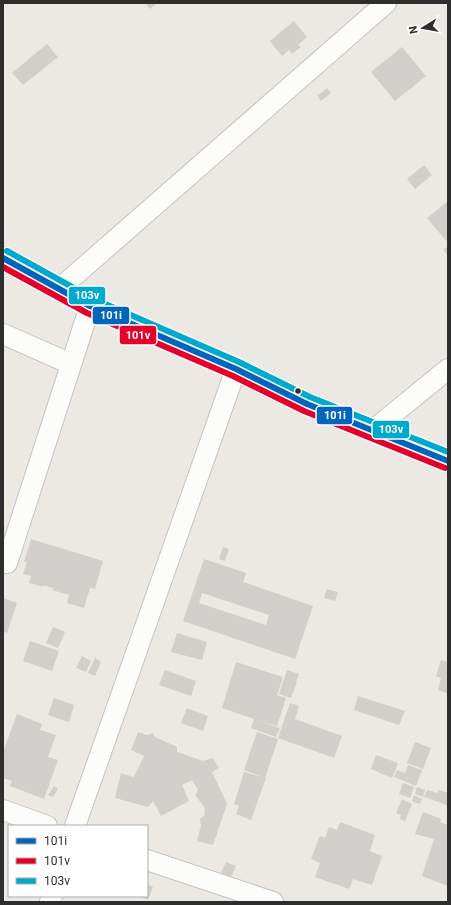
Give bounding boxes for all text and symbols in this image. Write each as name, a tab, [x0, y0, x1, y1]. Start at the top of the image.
north arrow	[403, 8, 443, 48]
text: N	[407, 25, 421, 35]
line badge: 103v	[68, 286, 106, 305]
text: 103v	[75, 289, 100, 302]
line badge: 101i	[92, 306, 130, 325]
text: 101i	[100, 309, 122, 322]
line badge: 101v	[119, 325, 157, 345]
text: 101v	[126, 329, 151, 342]
unlabelled marker	[293, 386, 303, 396]
line badge: 101i	[316, 406, 353, 425]
text: 101i	[324, 409, 346, 422]
line badge: 103v	[372, 420, 410, 439]
text: 103v	[379, 423, 404, 436]
legend	[8, 825, 148, 897]
text: 101i	[44, 834, 67, 848]
text: 101v	[44, 854, 70, 868]
text: 103v	[44, 874, 70, 888]

